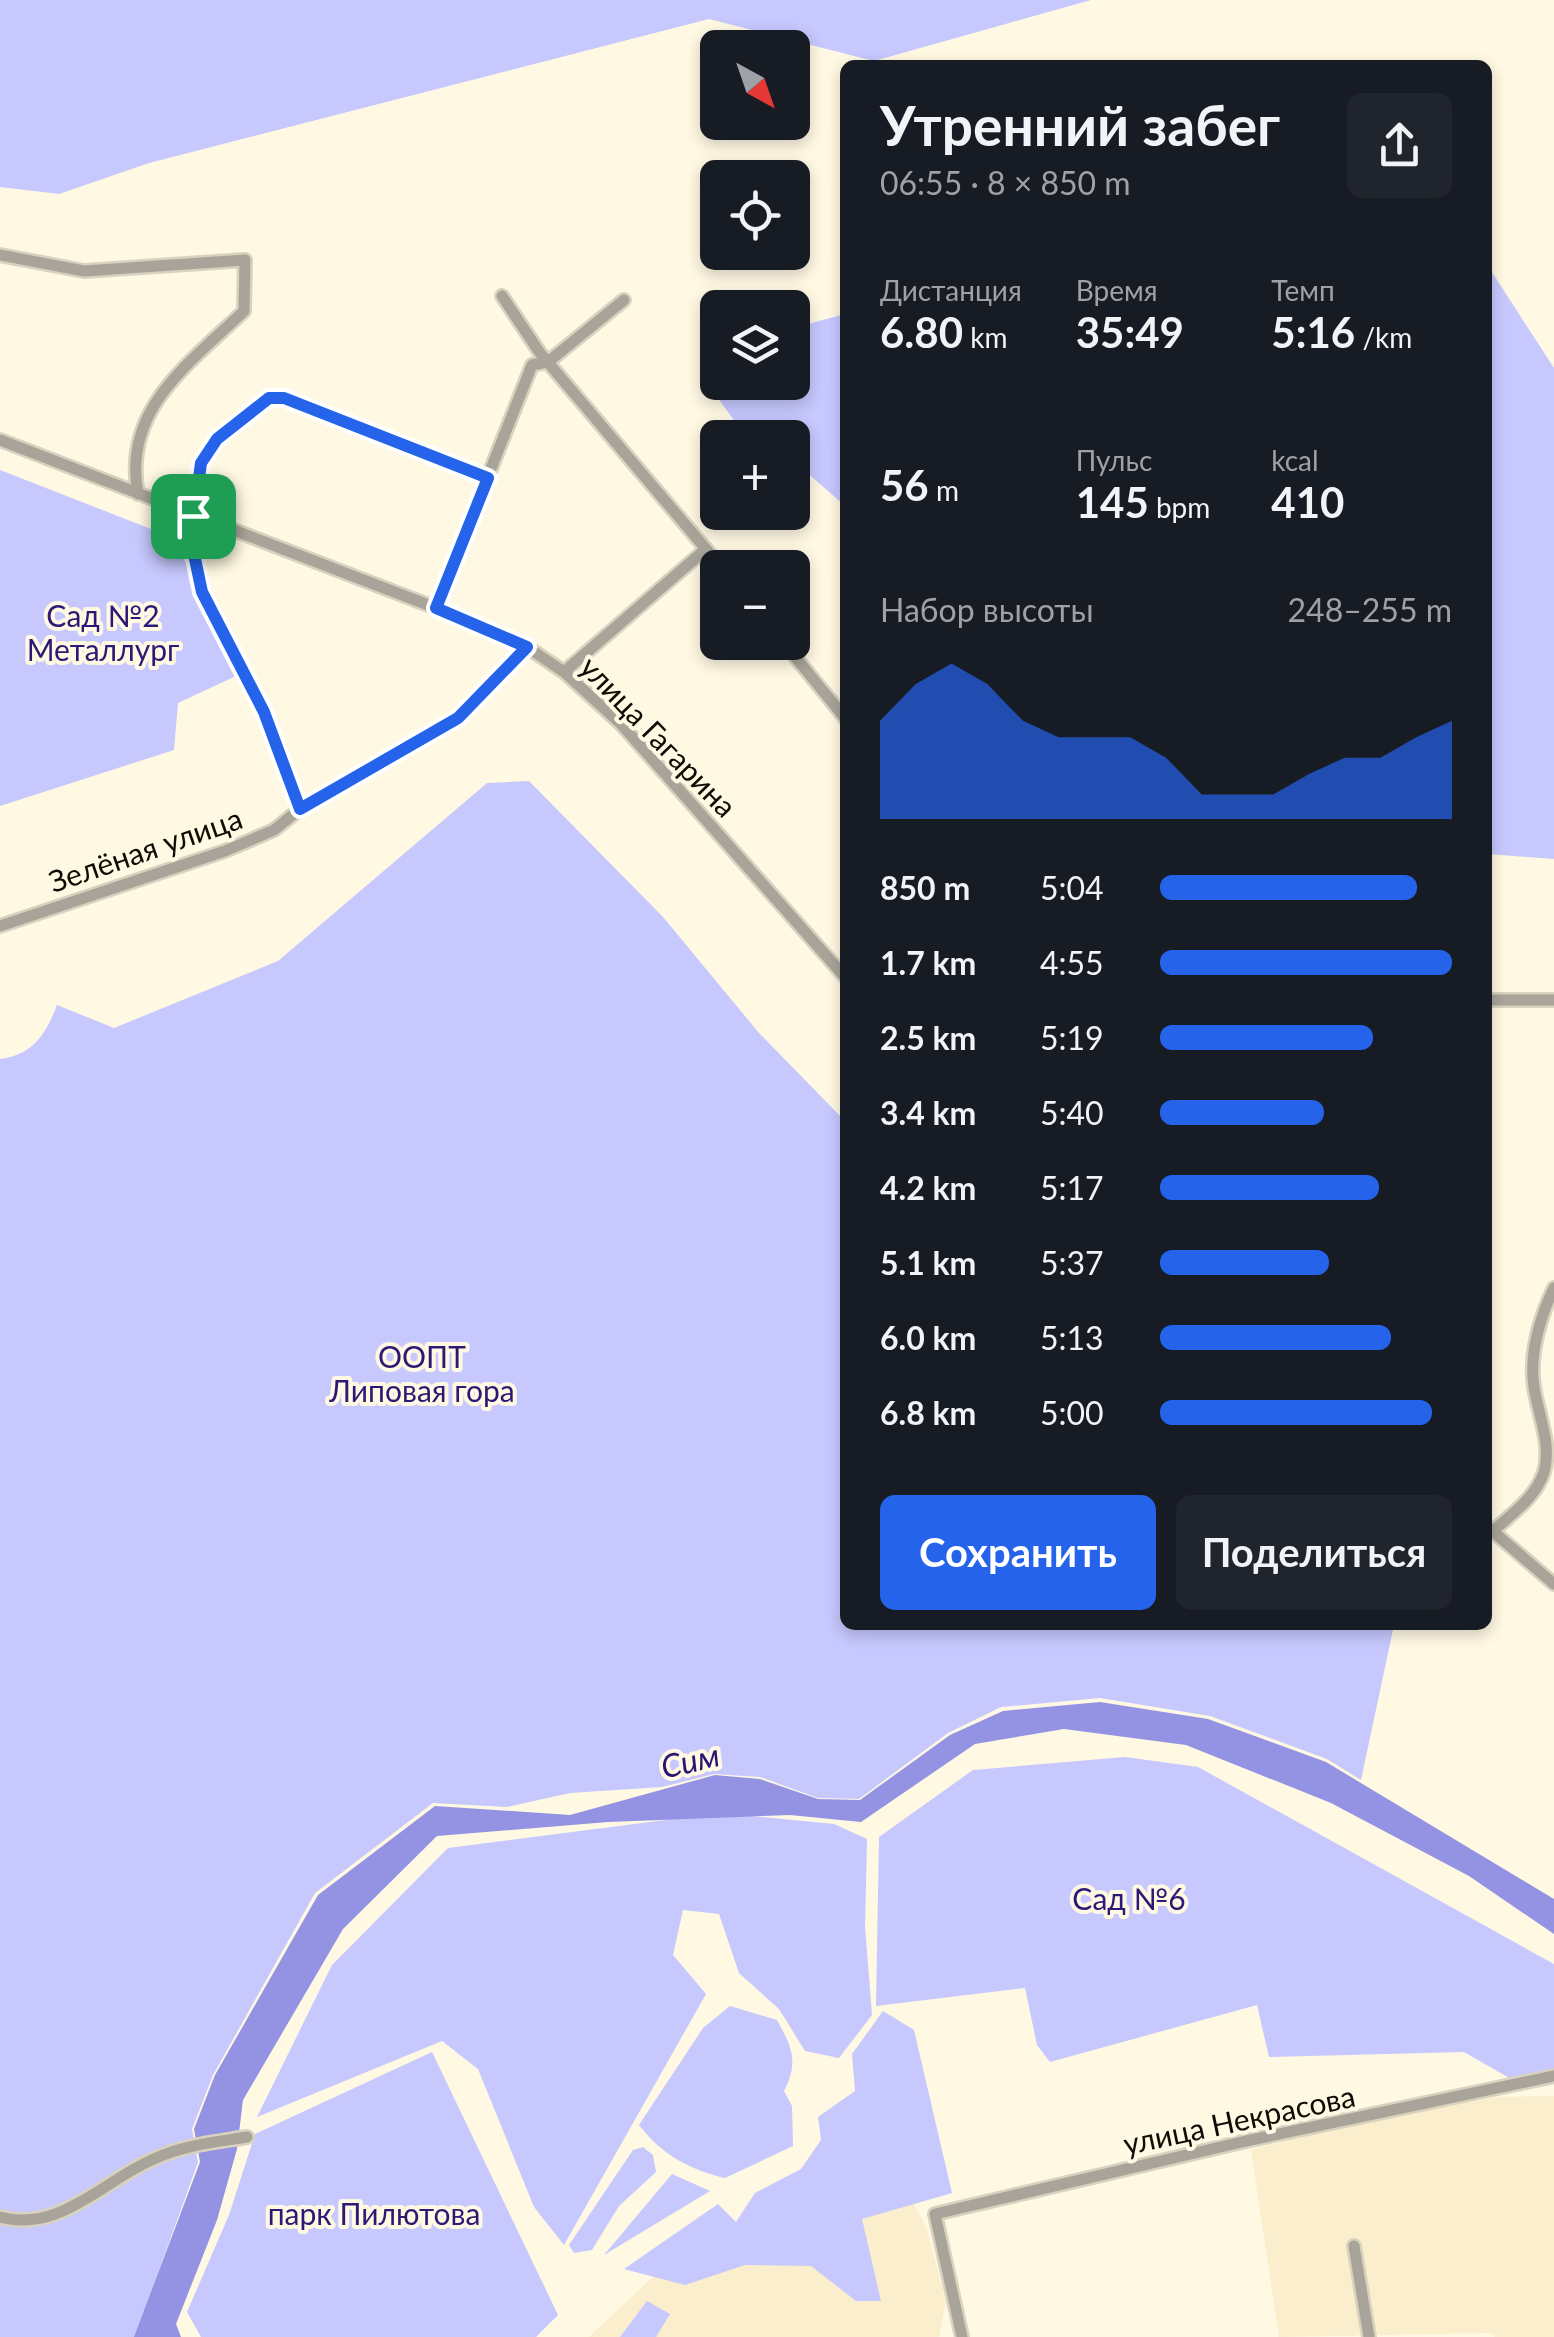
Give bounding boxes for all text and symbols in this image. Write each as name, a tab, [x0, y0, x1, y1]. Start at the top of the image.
north arrow	[700, 30, 810, 140]
map controls	[700, 30, 810, 660]
text: Утренний забег	[880, 92, 1280, 158]
button: share	[1347, 93, 1452, 198]
button: locate	[700, 160, 810, 270]
text: 06:55 · 8 × 850 m	[880, 163, 1131, 202]
text: Дистанция	[880, 273, 1022, 307]
text: Время	[1076, 273, 1157, 307]
text: Темп	[1271, 273, 1335, 307]
button: layers	[700, 290, 810, 400]
text: 6.80	[880, 307, 963, 357]
text: 35:49	[1076, 307, 1184, 357]
text: 5:16	[1271, 307, 1355, 357]
text: km	[963, 320, 1007, 354]
text: /km	[1355, 320, 1412, 354]
button: +	[700, 420, 810, 530]
text: Пульс	[1076, 443, 1152, 477]
text: kcal	[1271, 443, 1319, 477]
text: 56	[880, 460, 929, 510]
text: m	[929, 473, 959, 507]
pin	[151, 474, 236, 559]
text: 145	[1076, 477, 1149, 527]
text: 410	[1271, 477, 1344, 527]
icon: arrive	[166, 489, 221, 544]
text: bpm	[1149, 490, 1210, 524]
button: −	[700, 550, 810, 660]
text: Набор высоты	[880, 590, 1094, 629]
text: 248–255 m	[1288, 590, 1452, 629]
park label: Сад №2 Металлург	[27, 597, 179, 667]
street label: улица Гагарина	[573, 648, 745, 824]
street label: Зелёная улица	[43, 799, 247, 899]
text: 850 m	[880, 868, 970, 907]
text: 5:04	[1040, 868, 1104, 907]
text: 1.7 km	[880, 943, 976, 982]
text: 4:55	[1040, 943, 1104, 982]
text: 2.5 km	[880, 1018, 976, 1057]
text: 5:19	[1040, 1018, 1104, 1057]
text: 3.4 km	[880, 1093, 976, 1132]
text: 5:40	[1040, 1093, 1104, 1132]
text: 4.2 km	[880, 1168, 976, 1207]
text: 5:17	[1040, 1168, 1104, 1207]
text: 5.1 km	[880, 1243, 976, 1282]
text: 5:37	[1040, 1243, 1104, 1282]
text: 6.0 km	[880, 1318, 976, 1357]
text: 5:13	[1040, 1318, 1104, 1357]
park label: ООПТ Липовая гора	[328, 1338, 515, 1408]
text: 6.8 km	[880, 1393, 976, 1432]
text: 5:00	[1040, 1393, 1104, 1432]
button: Сохранить	[880, 1495, 1156, 1610]
button: Поделиться	[1176, 1495, 1452, 1610]
water label: Сим	[657, 1734, 723, 1786]
park label: Сад №6	[1072, 1880, 1186, 1916]
street label: улица Некрасова	[1120, 2077, 1358, 2161]
park label: парк Пилютова	[268, 2195, 480, 2231]

